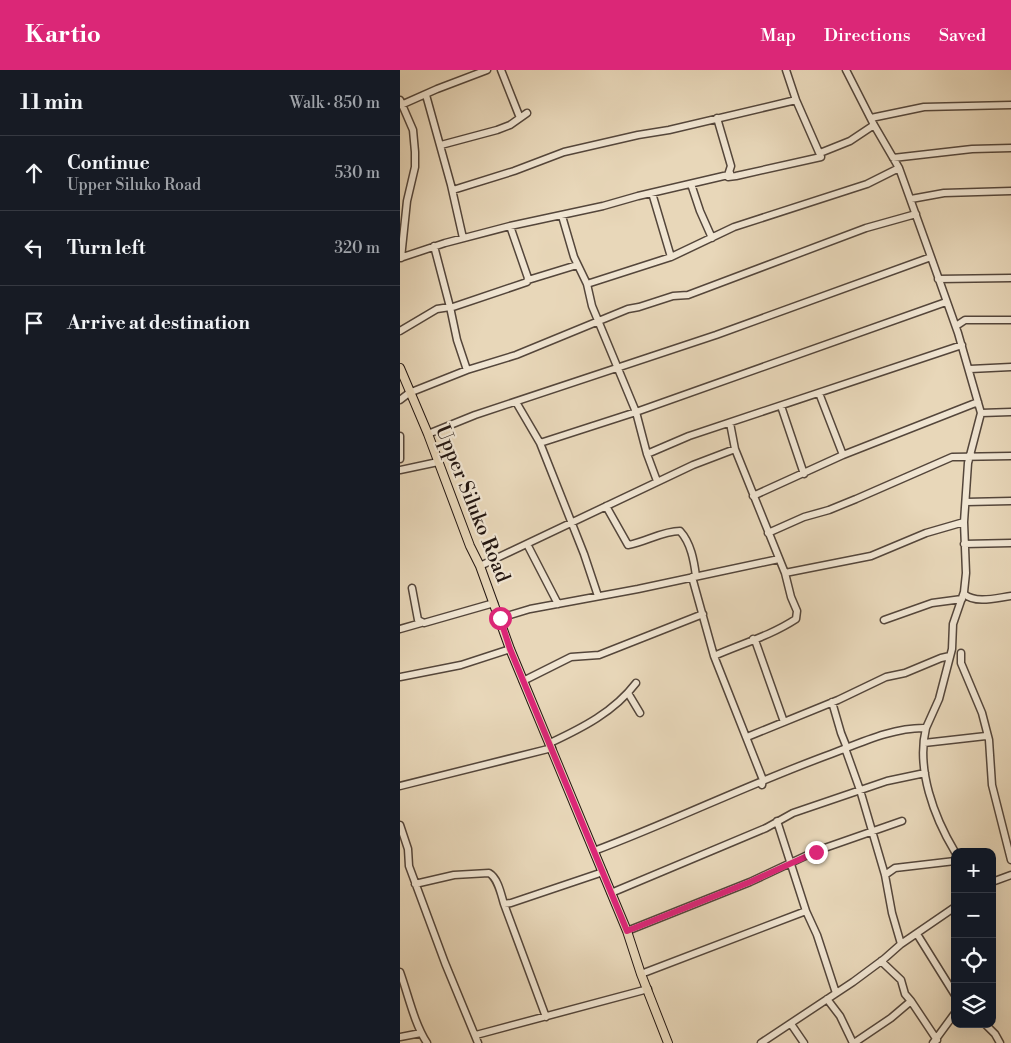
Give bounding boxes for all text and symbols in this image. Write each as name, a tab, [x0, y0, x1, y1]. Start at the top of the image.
text: Kartio	[25, 20, 101, 50]
text: Map	[760, 24, 796, 47]
text: Directions	[824, 24, 911, 47]
text: Saved	[939, 24, 986, 47]
text: 11 min	[20, 90, 83, 116]
text: Walk · 850 m	[290, 93, 380, 113]
text: Continue	[67, 151, 150, 175]
icon: ahead	[20, 159, 48, 187]
text: 530 m	[334, 163, 380, 183]
text: Upper Siluko Road	[67, 175, 201, 195]
icon: left	[20, 234, 48, 262]
text: Turn left	[67, 236, 146, 260]
text: 320 m	[334, 238, 380, 258]
icon: arrive	[20, 309, 48, 337]
text: Arrive at destination	[67, 311, 250, 335]
street label: Upper Siluko Road	[429, 422, 515, 587]
route start	[489, 607, 512, 630]
route end	[805, 841, 828, 864]
map controls	[951, 848, 996, 1028]
button: +	[951, 848, 996, 893]
button: −	[951, 893, 996, 938]
button: locate	[951, 938, 996, 983]
button: layers	[951, 983, 996, 1028]

